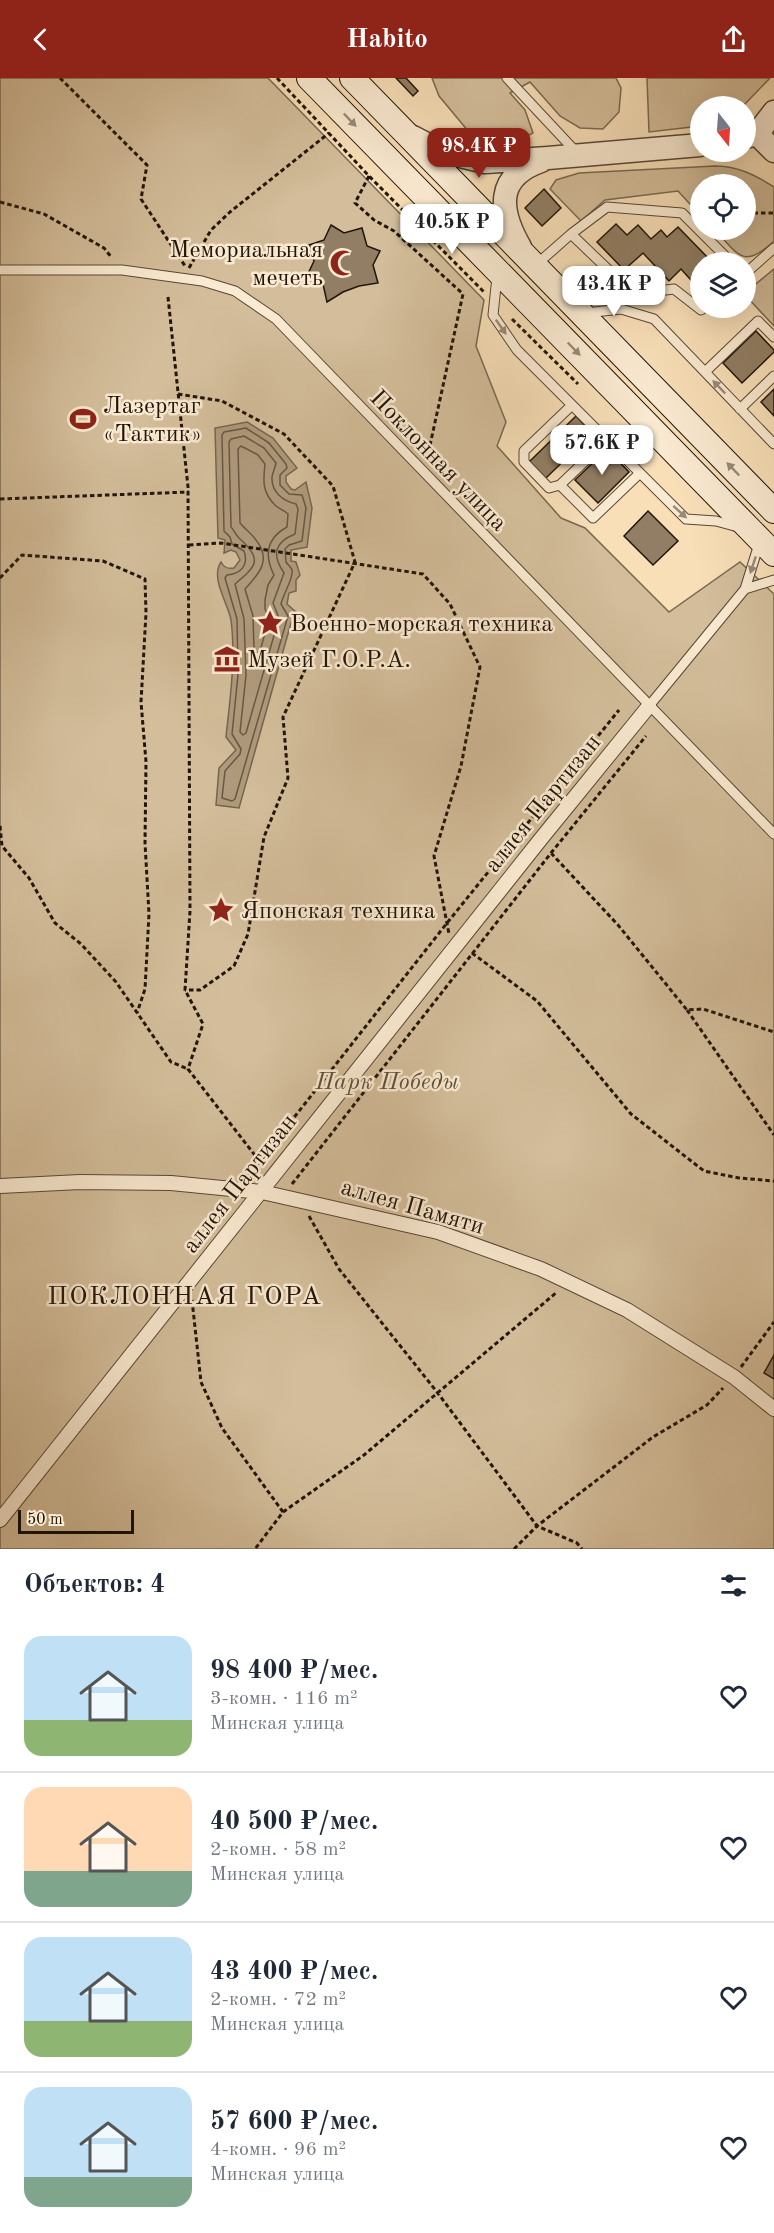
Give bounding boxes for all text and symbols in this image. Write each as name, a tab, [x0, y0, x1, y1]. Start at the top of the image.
icon: back	[24, 23, 57, 56]
icon: share	[717, 23, 750, 56]
text: Habito	[346, 26, 428, 53]
north arrow	[690, 96, 756, 162]
map controls	[690, 96, 756, 318]
one-way arrow	[343, 112, 357, 127]
pin: 98.4K ₽	[424, 128, 534, 179]
text: 98.4K ₽	[441, 137, 517, 157]
button: locate	[690, 174, 756, 240]
pin: 40.5K ₽	[397, 204, 507, 255]
text: 40.5K ₽	[414, 213, 490, 233]
place label: Мемориальная мечеть	[169, 239, 323, 291]
mosque icon: Мемориальная мечеть	[328, 248, 358, 278]
button: layers	[690, 252, 756, 318]
pin: 43.4K ₽	[559, 266, 669, 317]
text: 43.4K ₽	[576, 275, 652, 295]
one-way arrow	[495, 318, 507, 334]
one-way arrow	[567, 342, 581, 356]
one-way arrow	[712, 379, 726, 394]
street label: Поклонная улица	[364, 386, 511, 537]
place label: Лазертаг «Тактик»	[103, 395, 202, 447]
sports icon: Лазертаг «Тактик»	[68, 404, 98, 434]
pin: 57.6K ₽	[547, 425, 657, 476]
text: 57.6K ₽	[564, 434, 640, 454]
one-way arrow	[726, 462, 740, 477]
one-way arrow	[672, 505, 687, 518]
one-way arrow	[747, 556, 757, 574]
place icon: Военно-морская техника	[255, 608, 285, 638]
place label: Военно-морская техника	[290, 613, 553, 637]
museum icon: Музей Г.О.Р.А.	[212, 644, 242, 674]
place label: Музей Г.О.Р.А.	[247, 649, 411, 673]
street label: аллея Партизан	[481, 731, 606, 878]
place icon: Японская техника	[206, 895, 236, 925]
place label: Японская техника	[241, 900, 436, 924]
park label: Парк Победы	[314, 1071, 459, 1095]
street label: аллея Партизан	[179, 1110, 302, 1258]
street label: аллея Памяти	[338, 1176, 487, 1240]
district label: ПОКЛОННАЯ ГОРА	[47, 1284, 323, 1310]
scale bar	[18, 1507, 134, 1534]
text: 50 m	[27, 1512, 63, 1528]
icon: filters	[717, 1569, 750, 1602]
text: Объектов: 4	[24, 1572, 165, 1598]
text: 98 400 ₽/мес.	[210, 1658, 378, 1684]
icon: home	[72, 1660, 144, 1732]
icon: heart	[717, 1680, 750, 1713]
text: 3-комн. · 116 m²	[210, 1689, 358, 1709]
text: Минская улица	[210, 1714, 344, 1734]
text: 40 500 ₽/мес.	[210, 1809, 378, 1835]
icon: home	[72, 1811, 144, 1883]
icon: heart	[717, 1831, 750, 1864]
text: 2-комн. · 58 m²	[210, 1840, 346, 1860]
text: Минская улица	[210, 1865, 344, 1885]
text: 43 400 ₽/мес.	[210, 1959, 378, 1985]
icon: home	[72, 1961, 144, 2033]
icon: heart	[717, 1981, 750, 2014]
text: 2-комн. · 72 m²	[210, 1990, 346, 2010]
text: Минская улица	[210, 2015, 344, 2035]
text: 57 600 ₽/мес.	[210, 2109, 378, 2135]
icon: home	[72, 2111, 144, 2183]
icon: heart	[717, 2131, 750, 2164]
text: 4-комн. · 96 m²	[210, 2140, 346, 2160]
text: Минская улица	[210, 2165, 344, 2185]

